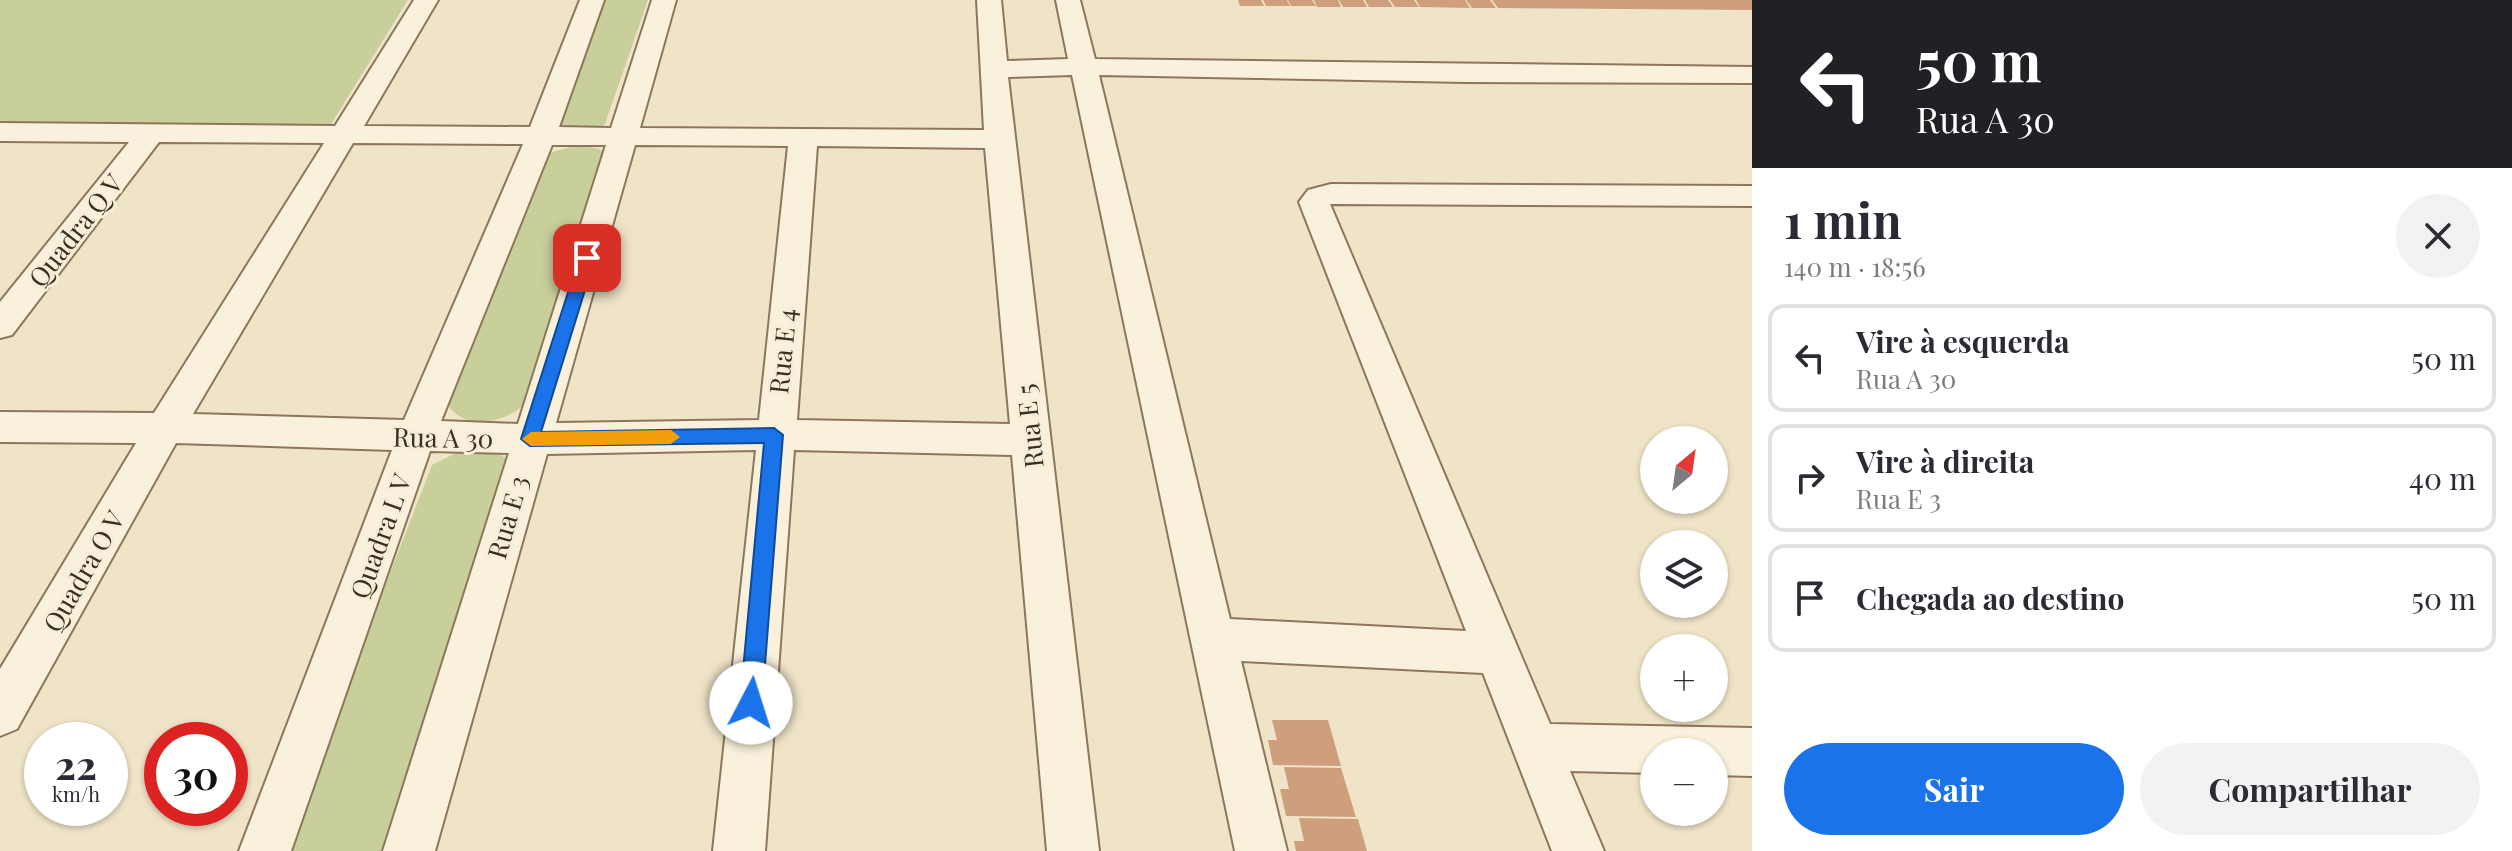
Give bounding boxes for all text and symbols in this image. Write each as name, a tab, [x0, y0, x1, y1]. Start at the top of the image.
text: 50 m	[1916, 22, 2042, 97]
icon: left	[1784, 32, 1888, 136]
text: Rua A 30	[1916, 94, 2055, 142]
street label: Quadra Q V	[20, 166, 131, 294]
text: 1 min	[1784, 187, 1902, 251]
button: close	[2396, 194, 2480, 278]
pin	[553, 224, 621, 292]
icon: arrive	[565, 236, 609, 280]
text: 140 m · 18:56	[1784, 249, 1926, 284]
street label: Rua E 4	[760, 307, 804, 395]
text: Vire à esquerda	[1856, 321, 2069, 361]
icon: left	[1788, 336, 1832, 380]
text: 50 m	[2411, 338, 2476, 378]
text: Rua A 30	[1856, 361, 1956, 396]
street label: Rua E 5	[1007, 382, 1051, 470]
street label: Rua A 30	[393, 419, 493, 455]
north arrow	[1640, 426, 1728, 514]
map controls	[1640, 426, 1728, 826]
text: Vire à direita	[1856, 441, 2034, 481]
icon: right	[1788, 456, 1832, 500]
text: 40 m	[2409, 458, 2476, 498]
street label: Quadra L V	[341, 468, 419, 603]
street label: Rua E 3	[478, 471, 536, 563]
text: Rua E 3	[1856, 481, 1941, 516]
street label: Quadra O V	[34, 504, 132, 638]
button: layers	[1640, 530, 1728, 618]
icon: arrive	[1788, 576, 1832, 620]
text: Chegada ao destino	[1856, 578, 2124, 618]
text: 50 m	[2411, 578, 2476, 618]
button: +	[1640, 634, 1728, 722]
position arrow	[709, 661, 793, 745]
speed limit sign: 30	[144, 722, 248, 826]
text: 22	[55, 737, 97, 790]
button: −	[1640, 738, 1728, 826]
button: Sair	[1784, 743, 2124, 835]
button: Compartilhar	[2140, 743, 2480, 835]
text: km/h	[52, 780, 100, 807]

